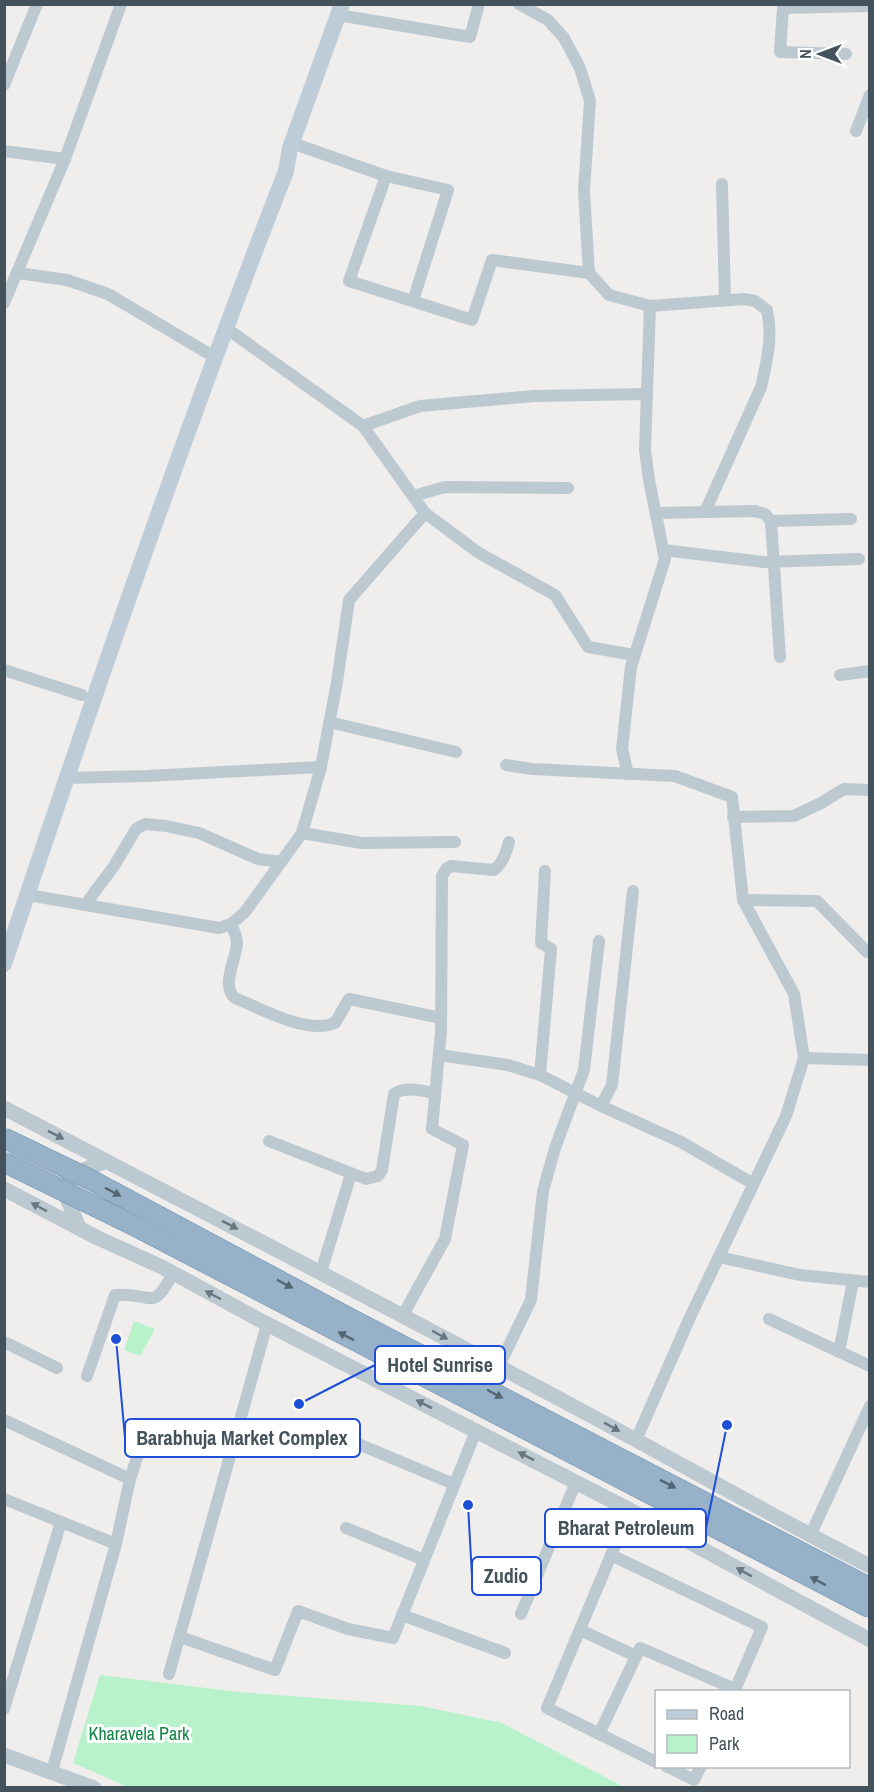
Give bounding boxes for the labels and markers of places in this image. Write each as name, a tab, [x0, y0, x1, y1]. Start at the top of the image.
callout: Hotel Sunrise	[375, 1346, 505, 1384]
callout: Barabhuja Market Complex	[125, 1419, 360, 1457]
callout: Bharat Petroleum	[545, 1509, 706, 1547]
callout: Zudio	[472, 1557, 541, 1595]

